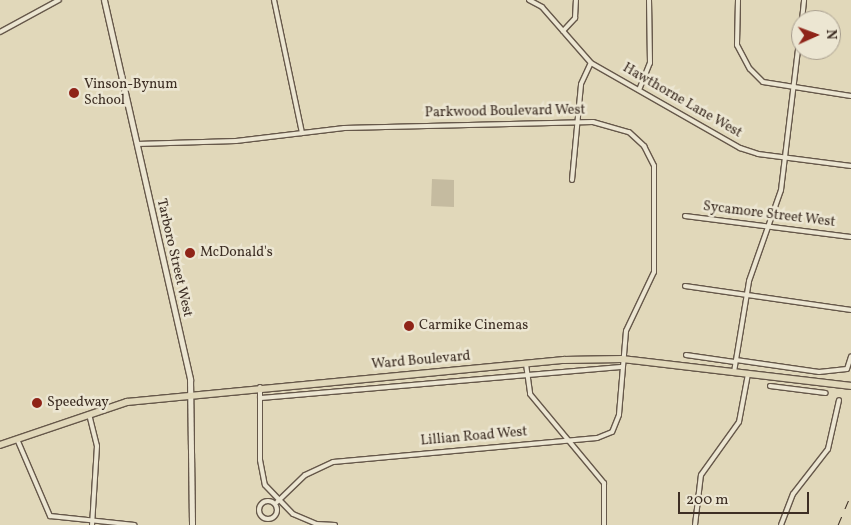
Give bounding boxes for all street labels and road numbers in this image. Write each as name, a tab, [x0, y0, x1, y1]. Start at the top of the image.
street label: Hawthorne Lane West	[619, 60, 745, 142]
street label: Parkwood Boulevard West	[424, 102, 586, 122]
street label: Tarboro Street West	[152, 197, 196, 319]
street label: Sycamore Street West	[702, 199, 836, 231]
street label: Ward Boulevard	[371, 348, 471, 374]
street label: Lillian Road West	[420, 424, 528, 450]

